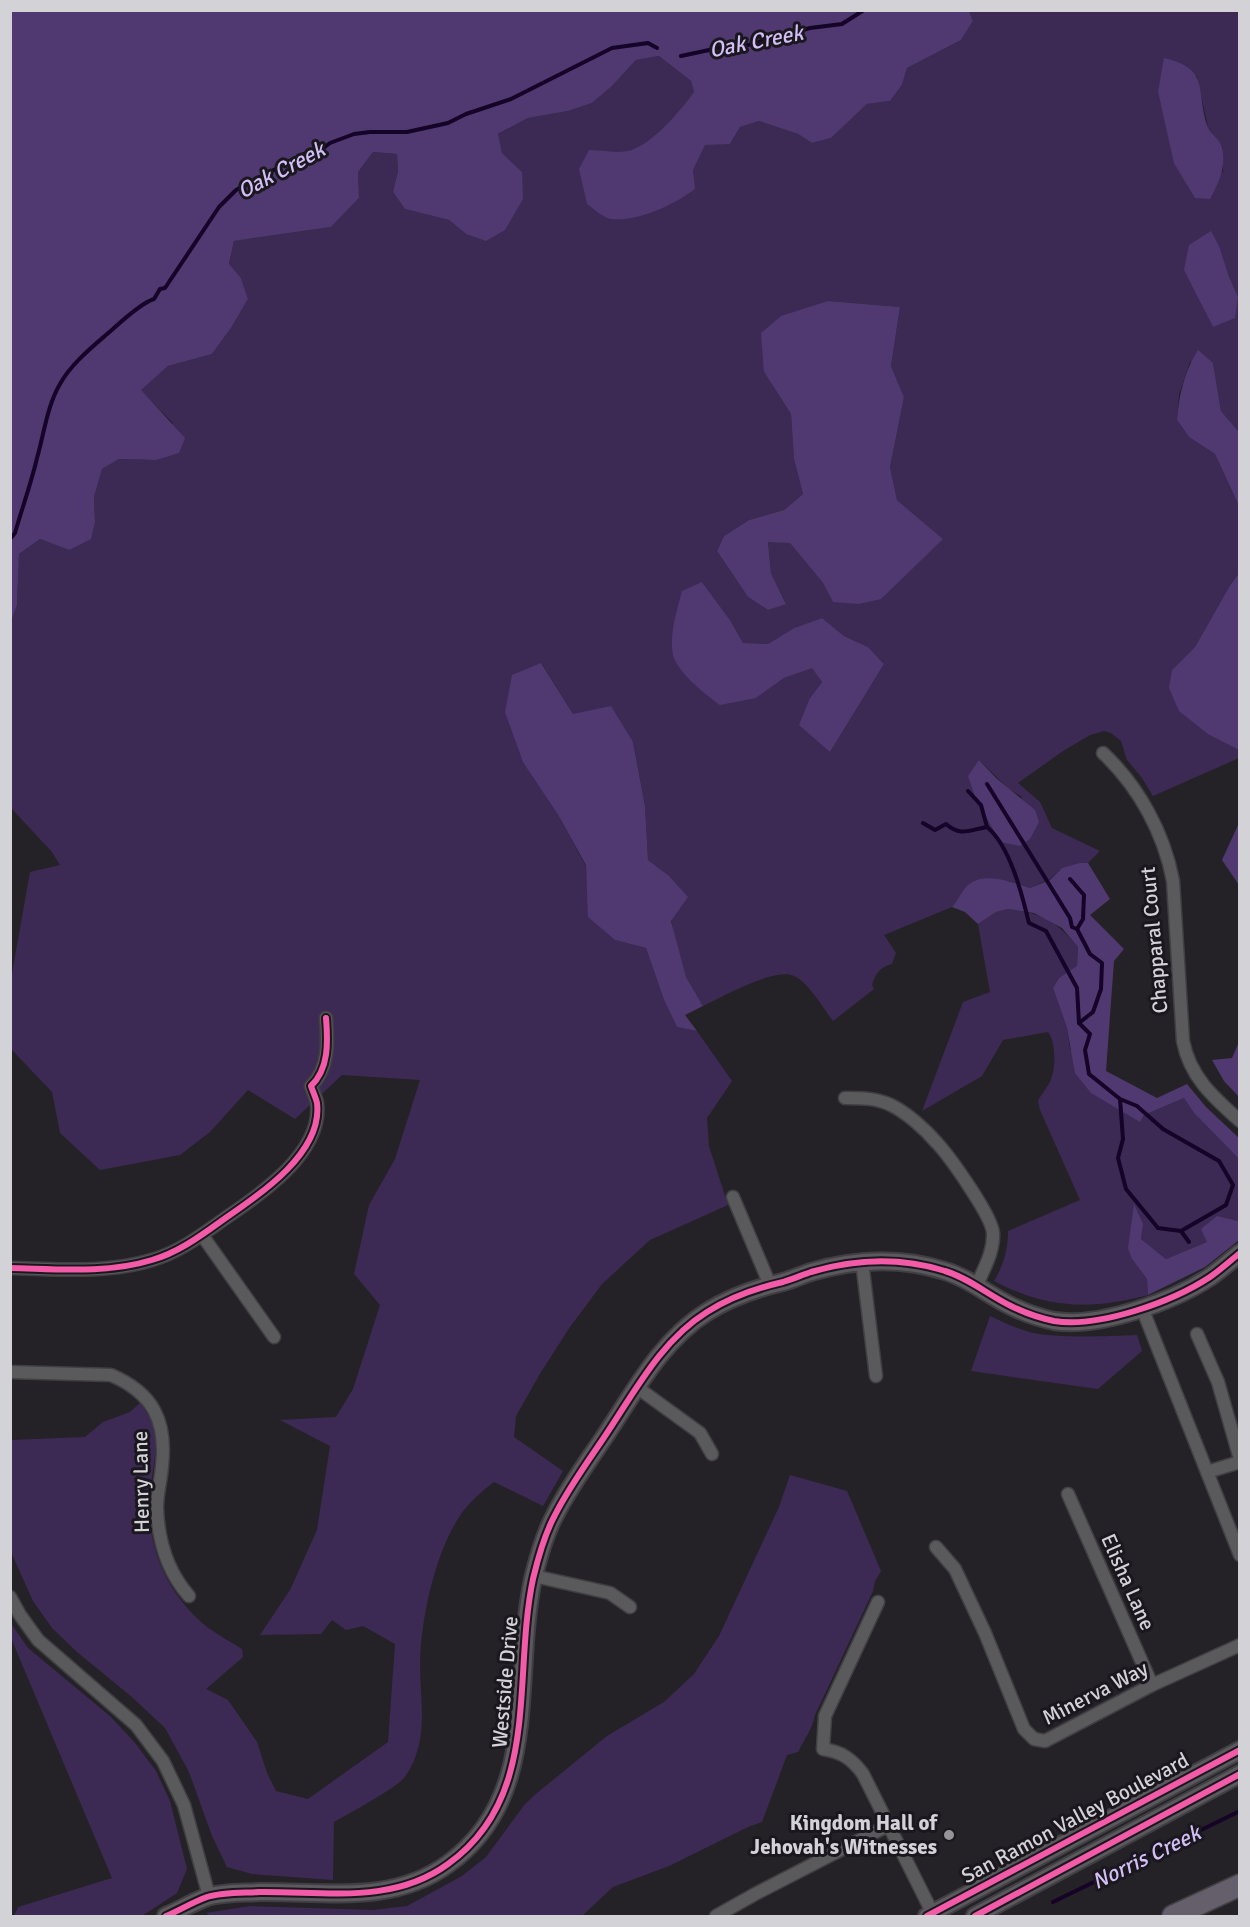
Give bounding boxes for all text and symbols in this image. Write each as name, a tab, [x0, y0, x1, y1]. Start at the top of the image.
water label: Oak Creek	[707, 18, 807, 63]
water label: Oak Creek	[233, 135, 331, 204]
street label: Chapparal Court	[1135, 866, 1173, 1014]
street label: Henry Lane	[127, 1431, 155, 1533]
street label: Elisha Lane	[1095, 1530, 1161, 1634]
street label: Westside Drive	[486, 1615, 524, 1749]
street label: Minerva Way	[1038, 1655, 1152, 1731]
street label: San Ramon Valley Boulevard	[957, 1747, 1193, 1889]
place label: Kingdom Hall of Jehovah's Witnesses	[750, 1810, 938, 1860]
water label: Norris Creek	[1087, 1818, 1206, 1895]
marker: Kingdom Hall of Jehovah's Witnesses	[942, 1828, 956, 1842]

